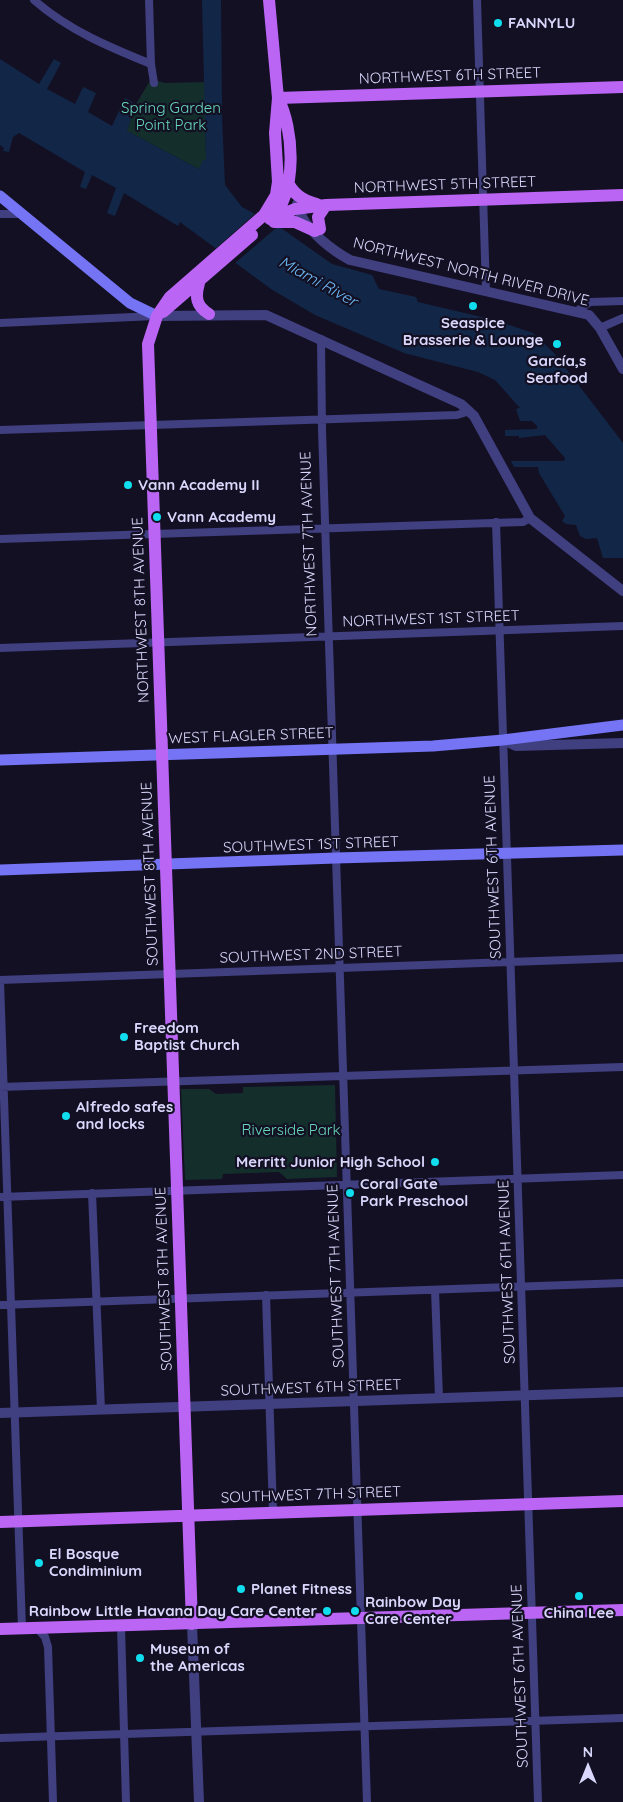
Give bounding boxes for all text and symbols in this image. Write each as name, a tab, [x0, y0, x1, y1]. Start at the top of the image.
place label: FANNYLU	[508, 14, 575, 32]
marker: FANNYLU	[492, 17, 504, 29]
street label: NORTHWEST 6TH STREET	[359, 64, 541, 88]
park label: Spring Garden Point Park	[121, 99, 221, 134]
street label: NORTHWEST 5TH STREET	[354, 173, 536, 197]
street label: NORTHWEST NORTH RIVER DRIVE	[351, 234, 591, 310]
water label: Miami River	[276, 253, 360, 311]
marker: Seaspice Brasserie & Lounge	[467, 300, 479, 312]
place label: Seaspice Brasserie & Lounge	[403, 314, 543, 349]
marker: García,s Seafood	[551, 338, 563, 350]
place label: García,s Seafood	[526, 352, 588, 387]
street label: NORTHWEST 7TH AVENUE	[297, 451, 321, 637]
place label: Vann Academy II	[138, 476, 260, 494]
marker: Vann Academy II	[122, 479, 134, 491]
place label: Vann Academy	[167, 508, 276, 526]
marker: Vann Academy	[151, 511, 163, 523]
street label: NORTHWEST 8TH AVENUE	[129, 517, 153, 703]
street label: NORTHWEST 1ST STREET	[342, 607, 520, 631]
street label: WEST FLAGLER STREET	[168, 724, 334, 748]
street label: SOUTHWEST 6TH AVENUE	[481, 775, 505, 959]
street label: SOUTHWEST 8TH AVENUE	[138, 782, 162, 966]
street label: SOUTHWEST 1ST STREET	[223, 833, 399, 857]
street label: SOUTHWEST 2ND STREET	[219, 943, 403, 967]
place label: Freedom Baptist Church	[134, 1019, 240, 1054]
marker: Freedom Baptist Church	[118, 1031, 130, 1043]
place label: Alfredo safes and locks	[76, 1098, 173, 1133]
marker: Alfredo safes and locks	[60, 1110, 72, 1122]
park label: Riverside Park	[241, 1121, 341, 1139]
place label: Merritt Junior High School	[236, 1153, 425, 1171]
marker: Merritt Junior High School	[429, 1156, 441, 1168]
place label: Coral Gate Park Preschool	[360, 1175, 468, 1210]
street label: SOUTHWEST 6TH AVENUE	[495, 1180, 519, 1364]
street label: SOUTHWEST 7TH AVENUE	[324, 1184, 348, 1368]
street label: SOUTHWEST 8TH AVENUE	[152, 1187, 176, 1371]
marker: Coral Gate Park Preschool	[344, 1187, 356, 1199]
street label: SOUTHWEST 6TH STREET	[220, 1376, 402, 1400]
street label: SOUTHWEST 7TH STREET	[221, 1483, 401, 1507]
place label: El Bosque Condiminium	[49, 1545, 142, 1580]
marker: El Bosque Condiminium	[33, 1557, 45, 1569]
place label: Planet Fitness	[251, 1580, 352, 1598]
marker: Planet Fitness	[235, 1583, 247, 1595]
street label: SOUTHWEST 6TH AVENUE	[508, 1584, 532, 1768]
marker: China Lee	[573, 1590, 585, 1602]
place label: Rainbow Day Care Center	[365, 1593, 461, 1628]
place label: Rainbow Little Havana Day Care Center	[29, 1602, 317, 1620]
place label: China Lee	[544, 1604, 614, 1622]
marker: Rainbow Little Havana Day Care Center	[321, 1605, 333, 1617]
marker: Rainbow Day Care Center	[349, 1605, 361, 1617]
place label: Museum of the Americas	[150, 1640, 245, 1675]
marker: Museum of the Americas	[134, 1652, 146, 1664]
north arrow	[563, 1742, 613, 1792]
text: N	[583, 1743, 593, 1761]

